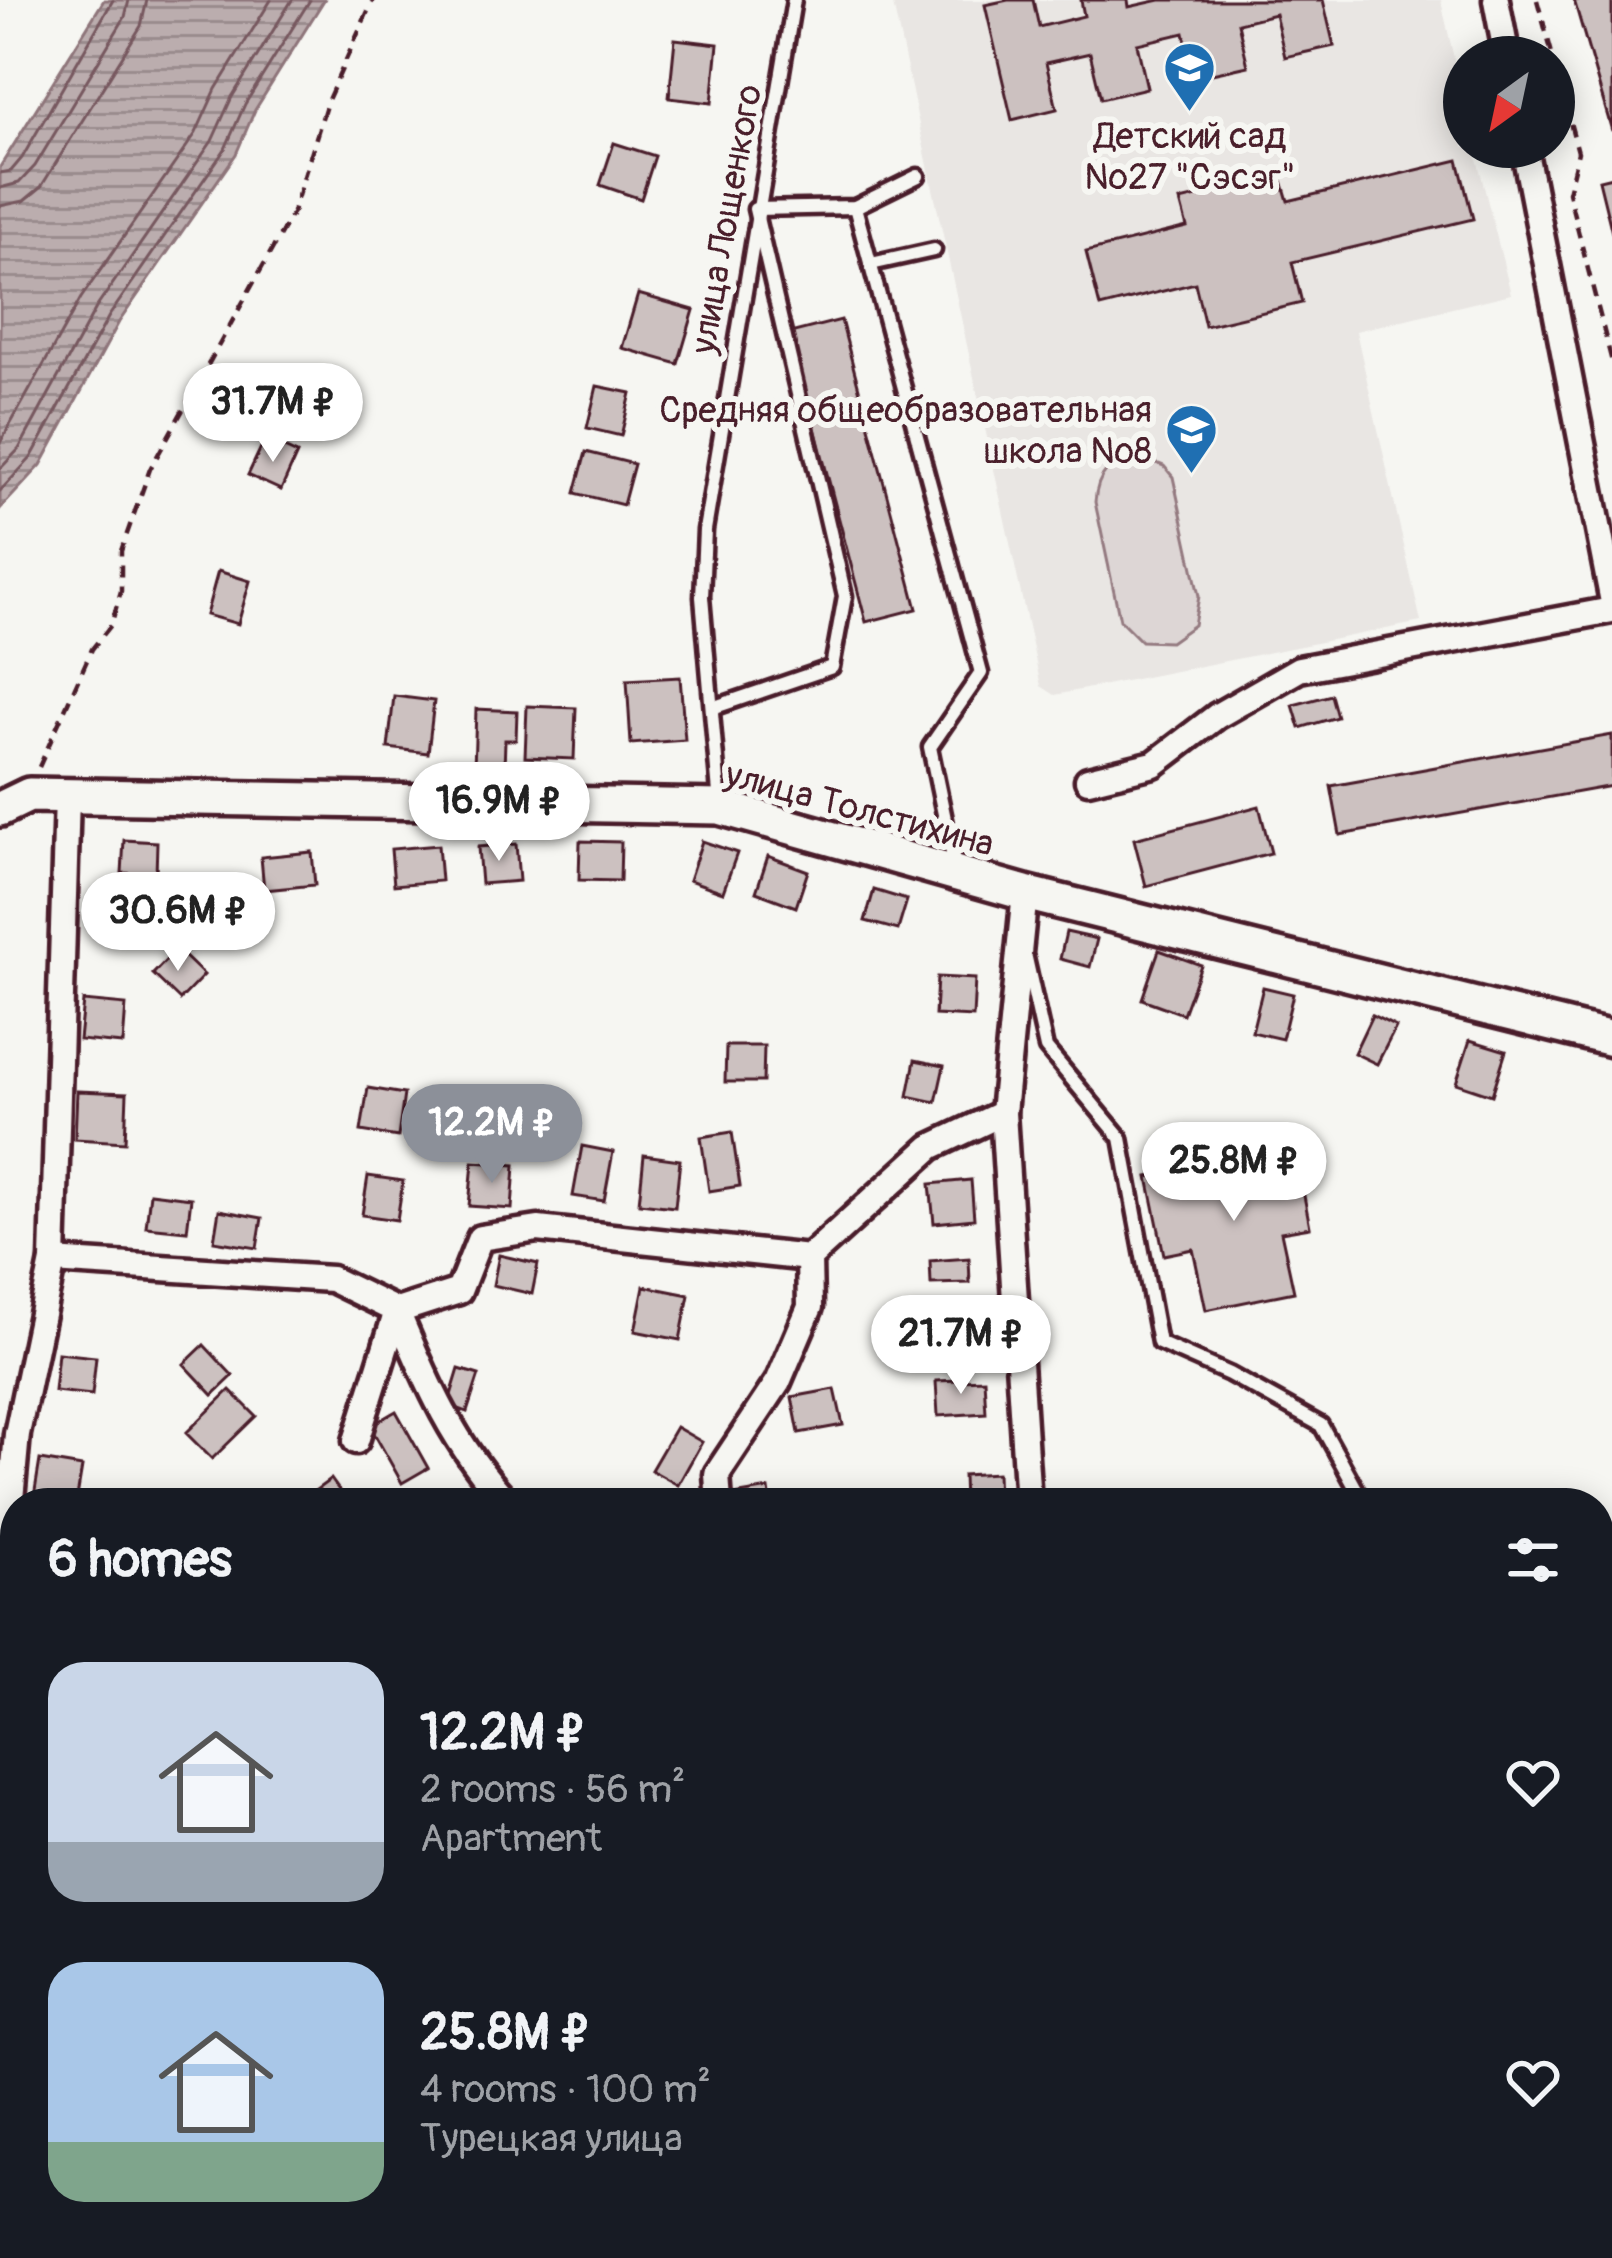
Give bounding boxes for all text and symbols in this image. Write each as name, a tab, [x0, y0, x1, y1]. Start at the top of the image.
north arrow	[1443, 36, 1575, 168]
map controls	[1443, 36, 1575, 168]
school or university icon: Детский сад №27 "Сэсэг"	[1162, 39, 1218, 113]
street label: улица Лощенкого	[680, 81, 772, 358]
place label: Детский сад №27 "Сэсэг"	[1084, 114, 1296, 200]
pin: 31.7M ₽	[162, 363, 384, 465]
text: 31.7M ₽	[210, 377, 336, 426]
place label: Средняя общеобразовательная школа №8	[659, 388, 1152, 474]
school or university icon: Средняя общеобразовательная школа №8	[1163, 402, 1219, 476]
street label: улица Толстихина	[719, 752, 999, 867]
pin: 16.9M ₽	[388, 762, 610, 864]
text: 16.9M ₽	[436, 776, 562, 825]
pin: 30.6M ₽	[67, 872, 289, 974]
text: 30.6M ₽	[108, 886, 248, 935]
pin: 12.2M ₽	[381, 1084, 603, 1186]
text: 12.2M ₽	[428, 1098, 556, 1147]
pin: 25.8M ₽	[1123, 1122, 1345, 1224]
text: 25.8M ₽	[1168, 1136, 1300, 1185]
pin: 21.7M ₽	[850, 1295, 1072, 1397]
text: 21.7M ₽	[898, 1309, 1024, 1358]
icon: filters	[1500, 1527, 1566, 1593]
text: 6 homes	[48, 1528, 232, 1592]
text: 12.2M ₽	[420, 1701, 587, 1765]
icon: home	[144, 1710, 288, 1854]
icon: heart	[1500, 1749, 1566, 1815]
text: 2 rooms · 56 m²	[420, 1765, 685, 1814]
text: Apartment	[420, 1814, 602, 1863]
text: 25.8M ₽	[420, 2001, 591, 2065]
icon: home	[144, 2010, 288, 2154]
icon: heart	[1500, 2049, 1566, 2115]
text: 4 rooms · 100 m²	[420, 2065, 711, 2114]
text: Турецкая улица	[420, 2114, 683, 2163]

